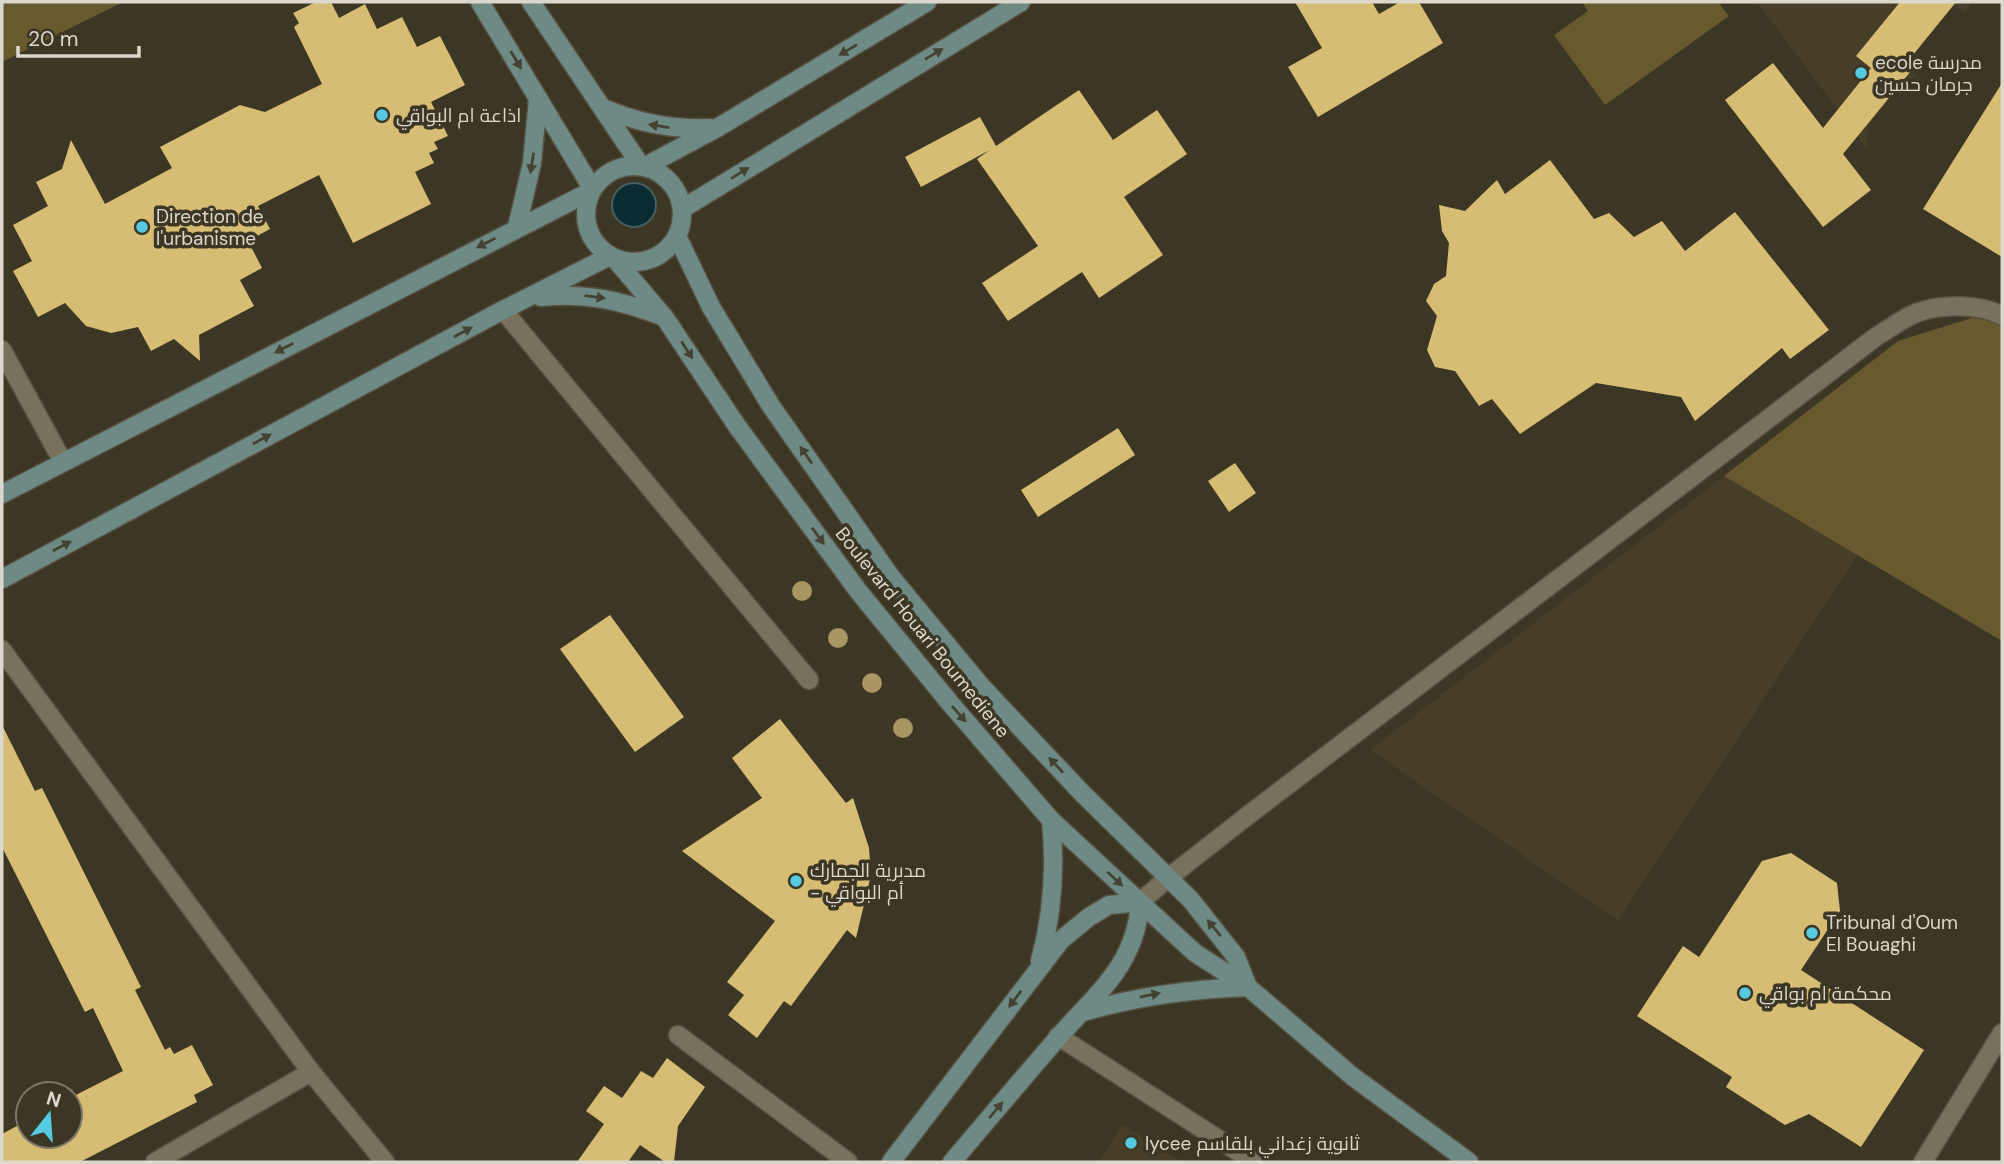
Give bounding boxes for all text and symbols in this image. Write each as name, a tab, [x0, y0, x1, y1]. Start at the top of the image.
scale bar	[18, 14, 138, 58]
text: 20 m	[28, 25, 79, 53]
one-way arrow	[838, 43, 857, 56]
one-way arrow	[925, 48, 944, 61]
place label: ecole مدرسة جرمان حسين	[1875, 50, 1982, 97]
one-way arrow	[509, 51, 522, 70]
marker: ecole مدرسة جرمان حسين	[1853, 65, 1869, 81]
place label: اذاعة ام البواقي	[396, 103, 521, 130]
marker: اذاعة ام البواقي	[374, 107, 390, 123]
one-way arrow	[648, 120, 670, 131]
one-way arrow	[526, 152, 537, 174]
one-way arrow	[730, 166, 749, 179]
place label: Direction de l'urbanisme	[156, 204, 264, 251]
marker: Direction de l'urbanisme	[134, 219, 150, 235]
one-way arrow	[476, 237, 495, 249]
one-way arrow	[584, 291, 606, 302]
one-way arrow	[453, 326, 473, 337]
one-way arrow	[680, 340, 693, 359]
one-way arrow	[273, 341, 293, 353]
one-way arrow	[253, 433, 272, 445]
one-way arrow	[799, 446, 813, 464]
street label: Boulevard Houari Boumediene	[830, 522, 1015, 743]
one-way arrow	[810, 527, 824, 545]
one-way arrow	[52, 541, 72, 552]
one-way arrow	[951, 705, 967, 723]
one-way arrow	[1048, 757, 1064, 774]
place label: مديرية الجمارك - أم البواقي	[810, 858, 926, 907]
one-way arrow	[1106, 871, 1124, 887]
marker: مديرية الجمارك - أم البواقي	[788, 873, 804, 889]
place label: Tribunal d'Oum El Bouaghi	[1826, 910, 1958, 957]
one-way arrow	[1207, 920, 1222, 937]
marker: Tribunal d'Oum El Bouaghi	[1804, 925, 1820, 941]
place label: محكمة ام بواقي	[1759, 981, 1892, 1008]
marker: محكمة ام بواقي	[1737, 985, 1753, 1001]
one-way arrow	[1007, 990, 1022, 1008]
one-way arrow	[1139, 990, 1161, 1001]
north arrow	[14, 1080, 84, 1150]
text: N	[44, 1085, 64, 1113]
one-way arrow	[988, 1101, 1004, 1119]
place label: lycee ثانوية زغداني بلقاسم	[1145, 1131, 1360, 1158]
marker: lycee ثانوية زغداني بلقاسم	[1123, 1135, 1139, 1151]

